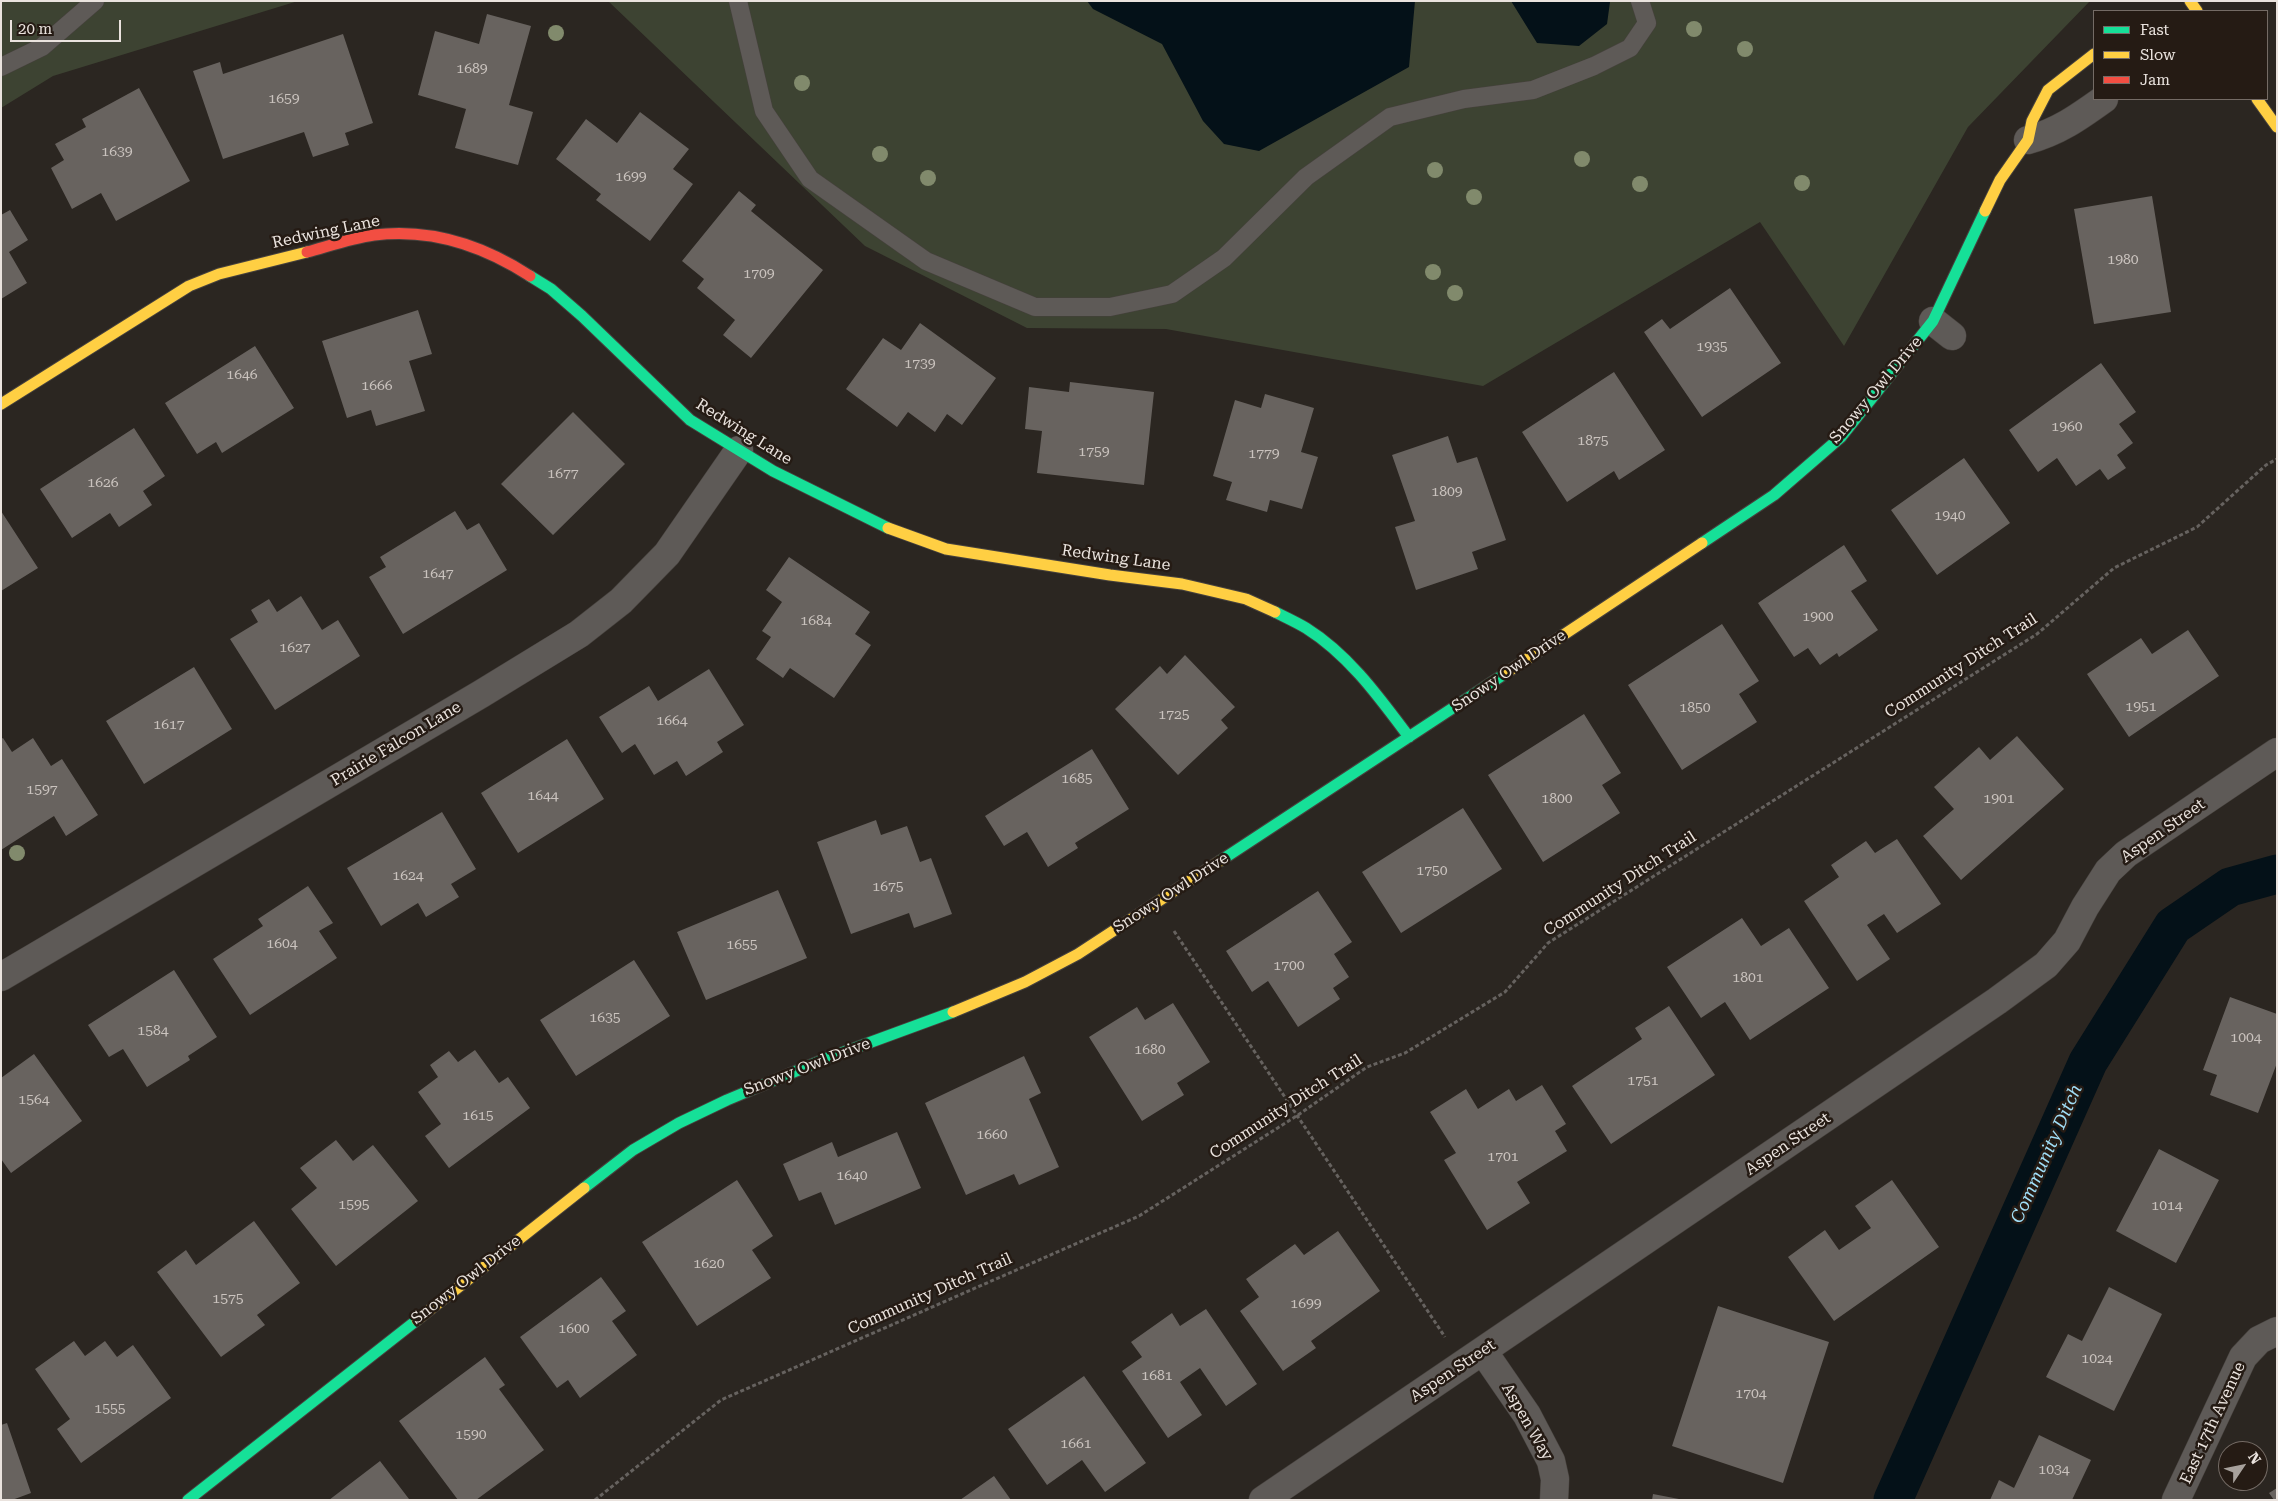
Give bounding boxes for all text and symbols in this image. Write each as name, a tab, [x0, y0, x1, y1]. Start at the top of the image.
scale bar	[12, 10, 124, 42]
legend	[2093, 10, 2268, 100]
text: 20 m	[18, 20, 52, 38]
text: Fast	[2140, 21, 2169, 39]
text: Slow	[2140, 46, 2175, 64]
house number: 1689	[456, 61, 488, 77]
text: Jam	[2140, 71, 2170, 89]
house number: 1659	[268, 91, 300, 107]
house number: 1639	[101, 144, 133, 160]
house number: 1699	[615, 169, 647, 185]
street label: Redwing Lane	[270, 211, 382, 253]
house number: 1980	[2107, 252, 2139, 268]
house number: 1709	[743, 266, 775, 282]
street label: Snowy Owl Drive	[1826, 333, 1926, 447]
house number: 1935	[1696, 339, 1728, 355]
house number: 1739	[904, 356, 936, 372]
house number: 1646	[226, 367, 258, 383]
house number: 1666	[361, 378, 393, 394]
street label: Redwing Lane	[692, 395, 796, 469]
house number: 1960	[2051, 419, 2083, 435]
house number: 1875	[1577, 433, 1609, 449]
house number: 1759	[1078, 444, 1110, 460]
house number: 1779	[1248, 446, 1280, 462]
house number: 1677	[547, 466, 579, 482]
house number: 1626	[87, 475, 119, 491]
house number: 1809	[1431, 484, 1463, 500]
house number: 1940	[1934, 508, 1966, 524]
street label: Redwing Lane	[1060, 541, 1172, 575]
house number: 1647	[422, 566, 454, 582]
house number: 1900	[1802, 609, 1834, 625]
street label: Community Ditch Trail	[1881, 610, 2041, 722]
house number: 1684	[800, 613, 832, 629]
street label: Snowy Owl Drive	[1448, 626, 1570, 716]
house number: 1627	[279, 640, 311, 656]
street label: Prairie Falcon Lane	[327, 698, 465, 790]
house number: 1951	[2125, 699, 2157, 715]
house number: 1850	[1679, 700, 1711, 716]
house number: 1725	[1158, 707, 1190, 723]
house number: 1664	[656, 713, 688, 729]
house number: 1617	[153, 717, 185, 733]
house number: 1685	[1061, 771, 1093, 787]
house number: 1597	[26, 782, 58, 798]
house number: 1644	[527, 788, 559, 804]
house number: 1800	[1541, 791, 1573, 807]
house number: 1901	[1983, 791, 2015, 807]
street label: Aspen Street	[2117, 795, 2209, 867]
street label: Community Ditch Trail	[1540, 828, 1700, 940]
street label: Snowy Owl Drive	[1110, 849, 1232, 937]
house number: 1750	[1416, 863, 1448, 879]
house number: 1624	[392, 868, 424, 884]
house number: 1675	[872, 879, 904, 895]
house number: 1604	[266, 936, 298, 952]
house number: 1655	[726, 937, 758, 953]
house number: 1700	[1273, 958, 1305, 974]
house number: 1801	[1732, 970, 1764, 986]
house number: 1635	[589, 1010, 621, 1026]
house number: 1584	[137, 1023, 169, 1039]
house number: 1004	[2230, 1030, 2262, 1046]
street label: Snowy Owl Drive	[741, 1034, 873, 1100]
house number: 1680	[1134, 1042, 1166, 1058]
street label: Community Ditch Trail	[1206, 1051, 1366, 1163]
house number: 1751	[1627, 1073, 1659, 1089]
water label: Community Ditch	[2007, 1081, 2087, 1227]
house number: 1564	[18, 1092, 50, 1108]
house number: 1615	[462, 1108, 494, 1124]
street label: Aspen Street	[1742, 1109, 1834, 1179]
house number: 1660	[976, 1127, 1008, 1143]
house number: 1701	[1487, 1149, 1519, 1165]
house number: 1640	[836, 1168, 868, 1184]
house number: 1595	[338, 1197, 370, 1213]
house number: 1014	[2151, 1198, 2183, 1214]
street label: Snowy Owl Drive	[407, 1231, 525, 1329]
street label: Community Ditch Trail	[845, 1249, 1015, 1339]
house number: 1620	[693, 1256, 725, 1272]
house number: 1575	[212, 1291, 244, 1307]
house number: 1699	[1290, 1296, 1322, 1312]
house number: 1600	[558, 1321, 590, 1337]
street label: Aspen Street	[1407, 1336, 1499, 1406]
house number: 1024	[2081, 1351, 2113, 1367]
street label: East 17th Avenue	[2176, 1359, 2250, 1487]
house number: 1681	[1141, 1368, 1173, 1384]
street label: Aspen Way	[1497, 1380, 1557, 1464]
house number: 1704	[1735, 1386, 1767, 1402]
house number: 1555	[94, 1401, 126, 1417]
house number: 1590	[455, 1427, 487, 1443]
house number: 1661	[1060, 1436, 1092, 1452]
north arrow	[2218, 1441, 2268, 1491]
text: N	[2245, 1449, 2264, 1467]
house number: 1034	[2038, 1462, 2070, 1478]

